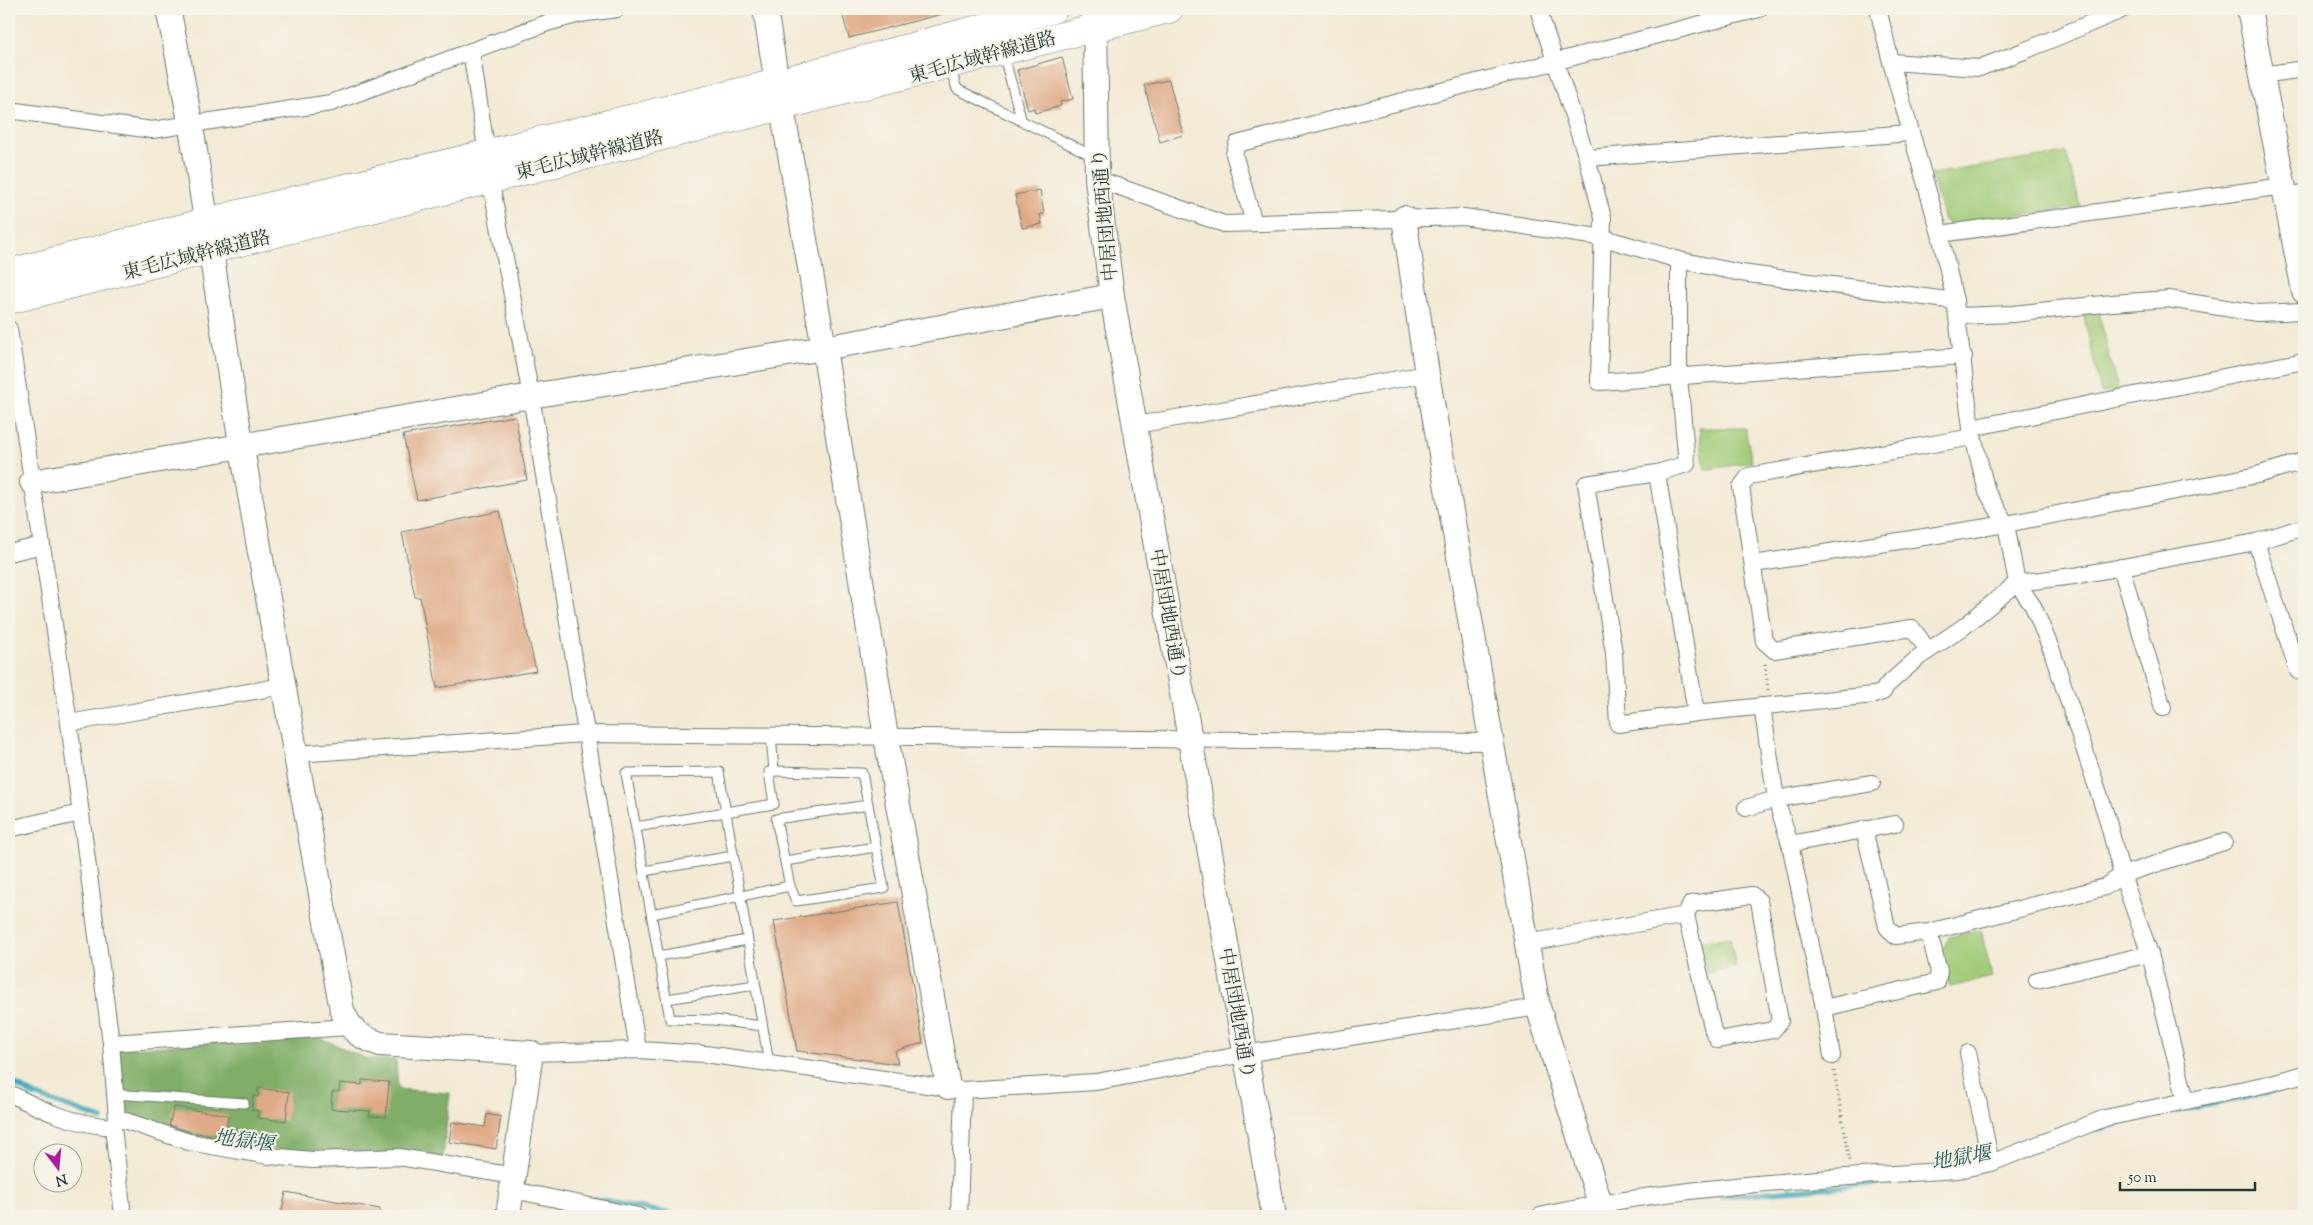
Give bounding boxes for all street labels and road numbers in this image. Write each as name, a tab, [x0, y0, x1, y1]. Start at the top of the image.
street label: 東毛広域幹線道路	[906, 26, 1060, 91]
street label: 東毛広域幹線道路	[513, 125, 667, 188]
street label: 中居団地西通り	[1087, 147, 1126, 282]
street label: 東毛広域幹線道路	[120, 225, 274, 288]
street label: 中居団地西通り	[1142, 547, 1191, 682]
street label: 中居団地西通り	[1211, 946, 1260, 1081]

